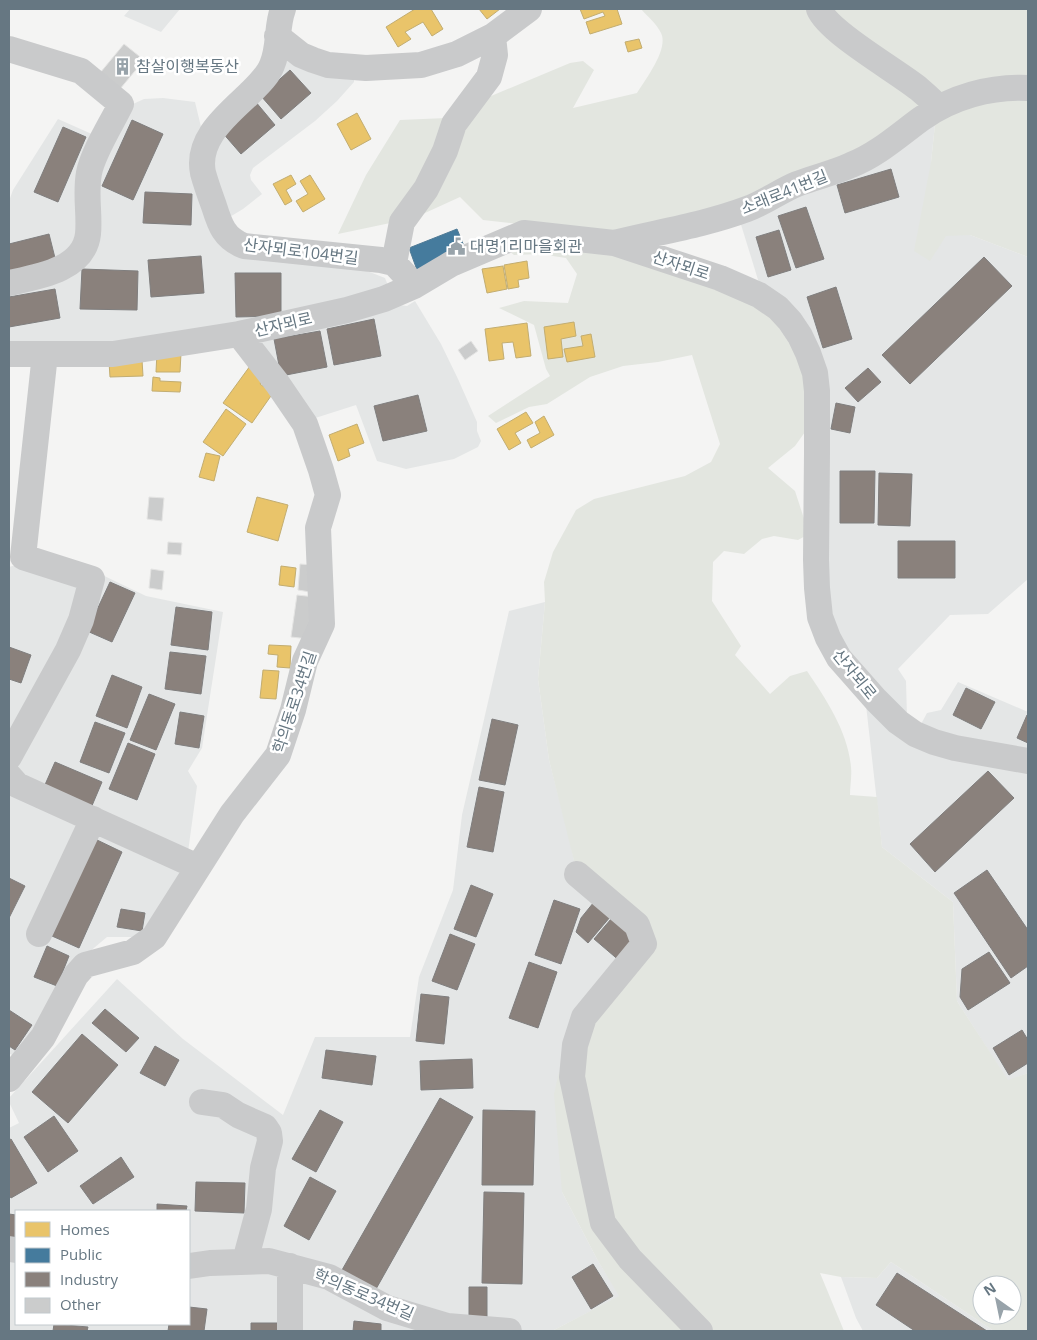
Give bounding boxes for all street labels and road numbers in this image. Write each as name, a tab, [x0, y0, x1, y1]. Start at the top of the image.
street label: 소래로41번길	[737, 165, 831, 219]
street label: 산자뫼로104번길	[242, 233, 360, 269]
street label: 산자뫼로	[650, 245, 713, 285]
street label: 산자뫼로	[252, 307, 314, 341]
street label: 산자뫼로	[828, 644, 882, 704]
street label: 학의동로34번길	[267, 648, 321, 756]
street label: 학의동로34번길	[311, 1263, 417, 1325]

